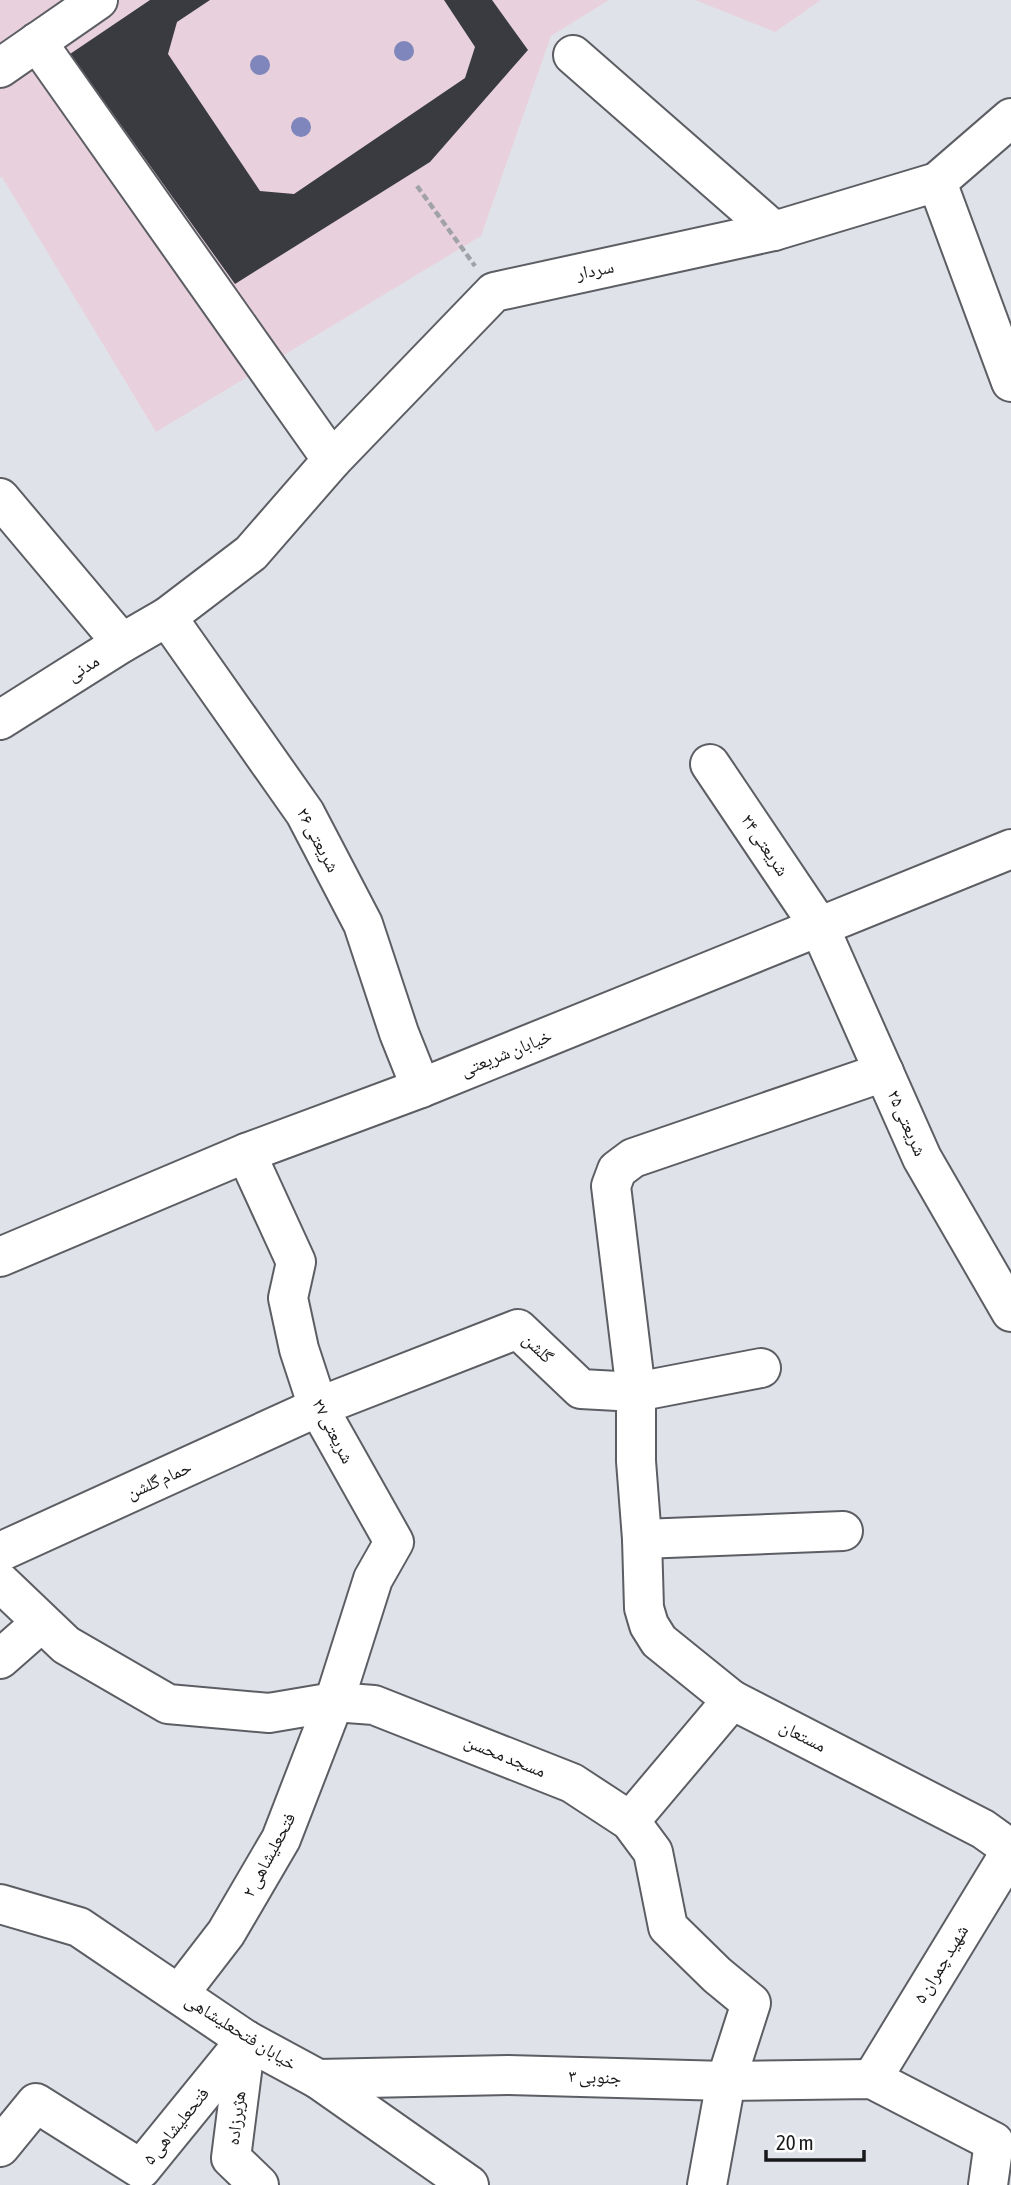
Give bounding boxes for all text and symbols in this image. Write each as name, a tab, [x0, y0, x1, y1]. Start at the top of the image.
street label: سردار	[573, 255, 616, 284]
street label: مدنی	[63, 650, 103, 686]
street label: شریعتی ۲۶	[292, 804, 344, 876]
street label: شریعتی ۲۴	[736, 810, 794, 880]
street label: خیابان شریعتی	[457, 1025, 555, 1081]
street label: شریعتی ۲۵	[883, 1086, 931, 1160]
street label: گلشن	[518, 1328, 558, 1368]
street label: شریعتی ۲۷	[307, 1395, 359, 1467]
street label: حمام گلشن	[123, 1456, 195, 1505]
street label: مستعان	[776, 1715, 830, 1757]
street label: مسجد محسن	[461, 1730, 549, 1782]
street label: فتحعلیشاهی ۲	[237, 1809, 301, 1901]
street label: شهید چمران ۵	[909, 1921, 973, 2007]
street label: خیابان فتحعلیشاهی	[181, 1989, 301, 2075]
street label: ۳ جنوبی	[568, 2065, 622, 2089]
street label: فتحعلیشاهی ۵	[138, 2083, 214, 2169]
street label: هژبرزاده	[222, 2090, 250, 2146]
scale bar	[766, 2118, 864, 2162]
text: 20 m	[776, 2130, 814, 2154]

